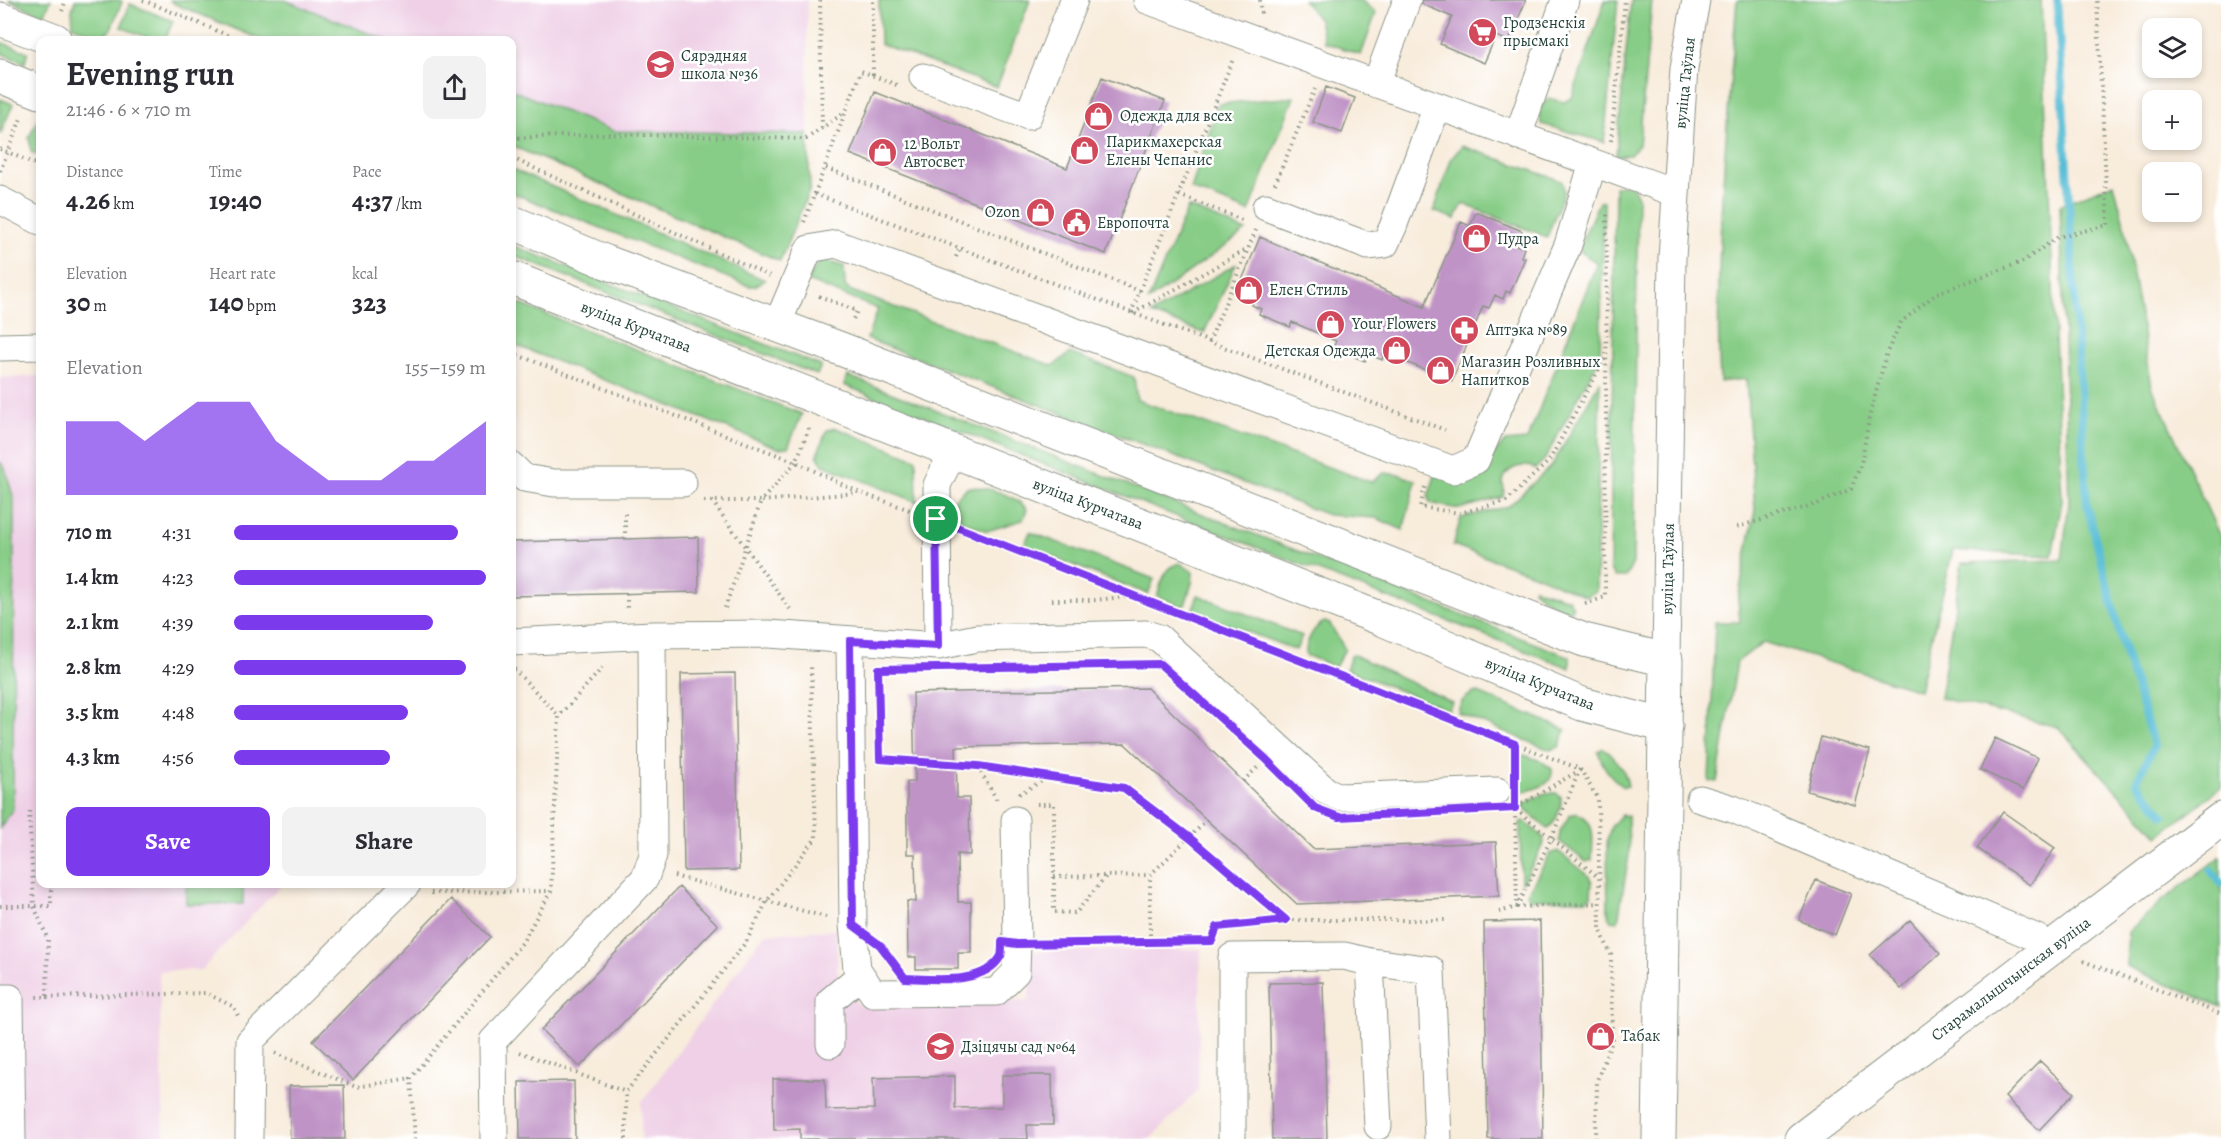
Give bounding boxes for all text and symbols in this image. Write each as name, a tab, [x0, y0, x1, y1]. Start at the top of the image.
place label: Гродзенскія прысмакі	[1503, 12, 1586, 52]
supermarket icon: Гродзенскія прысмакі	[1466, 16, 1498, 48]
map controls	[2142, 18, 2202, 222]
button: layers	[2142, 18, 2202, 78]
street label: вуліца Таўлая	[1669, 36, 1701, 130]
place label: Сярэдняя школа №36	[681, 45, 758, 85]
school or university icon: Сярэдняя школа №36	[644, 49, 676, 81]
text: Evening run	[66, 51, 235, 96]
button: share	[423, 56, 486, 119]
button: +	[2142, 90, 2202, 150]
text: 21:46 · 6 × 710 m	[66, 96, 191, 123]
shop icon: Одежда для всех	[1083, 100, 1115, 132]
place label: Одежда для всех	[1120, 105, 1232, 127]
place label: Парикмахерская Елены Чепанис	[1106, 131, 1222, 171]
place label: 12 Вольт Автосвет	[903, 133, 965, 173]
shop icon: Парикмахерская Елены Чепанис	[1069, 135, 1101, 167]
shop icon: 12 Вольт Автосвет	[867, 137, 899, 169]
text: Distance	[66, 161, 123, 183]
text: Time	[209, 161, 242, 183]
text: Pace	[352, 161, 382, 183]
button: −	[2142, 162, 2202, 222]
text: 4.26	[66, 183, 110, 218]
text: 19:40	[209, 183, 262, 218]
text: 4:37	[352, 183, 393, 218]
text: km	[110, 193, 135, 215]
text: /km	[393, 193, 422, 215]
shop icon: Ozon	[1025, 196, 1057, 228]
place label: Ozon	[985, 201, 1020, 223]
public building icon: Европочта	[1060, 207, 1092, 239]
place label: Европочта	[1097, 212, 1170, 234]
shop icon: Пудра	[1460, 223, 1492, 255]
place label: Пудра	[1497, 228, 1539, 250]
text: Elevation	[66, 263, 127, 285]
text: Heart rate	[209, 263, 276, 285]
text: kcal	[352, 263, 378, 285]
shop icon: Елен Стиль	[1232, 274, 1264, 306]
place label: Елен Стиль	[1269, 279, 1348, 301]
text: 30	[66, 285, 90, 320]
text: 140	[209, 285, 244, 320]
text: 323	[352, 285, 387, 320]
text: m	[90, 295, 107, 317]
text: bpm	[244, 295, 277, 317]
street label: вуліца Курчатава	[578, 296, 695, 358]
shop icon: Your Flowers	[1315, 308, 1347, 340]
place label: Your Flowers	[1351, 313, 1436, 335]
pharmacy icon: Аптэка №89	[1449, 314, 1481, 346]
place label: Аптэка №89	[1485, 319, 1567, 341]
shop icon: Детская Одежда	[1381, 335, 1413, 367]
place label: Детская Одежда	[1265, 340, 1377, 362]
place label: Магазин Розливных Напитков	[1461, 351, 1601, 391]
text: Elevation	[66, 354, 143, 381]
text: 155–159 m	[405, 354, 486, 381]
shop icon: Магазин Розливных Напитков	[1424, 355, 1456, 387]
street label: вуліца Курчатава	[1030, 473, 1147, 535]
pin	[910, 493, 961, 544]
icon: arrive	[919, 502, 952, 535]
text: 710 m	[66, 519, 112, 546]
text: 4:31	[162, 519, 191, 546]
street label: вуліца Таўлая	[1656, 523, 1680, 615]
text: 1.4 km	[66, 564, 119, 591]
text: 4:23	[162, 564, 194, 591]
text: 2.1 km	[66, 609, 119, 636]
text: 4:39	[162, 609, 193, 636]
street label: вуліца Курчатава	[1482, 652, 1599, 716]
text: 2.8 km	[66, 654, 121, 681]
text: 4:29	[162, 654, 194, 681]
text: 3.5 km	[66, 699, 119, 726]
text: 4:48	[162, 699, 195, 726]
text: 4.3 km	[66, 744, 120, 771]
text: 4:56	[162, 744, 194, 771]
button: Save	[66, 807, 270, 876]
button: Share	[282, 807, 486, 876]
street label: Старамалышчынская вуліца	[1927, 911, 2096, 1046]
shop icon: Табак	[1584, 1020, 1616, 1052]
place label: Табак	[1621, 1025, 1660, 1047]
school or university icon: Дзіцячы сад №64	[924, 1031, 956, 1063]
place label: Дзіцячы сад №64	[961, 1036, 1076, 1058]

